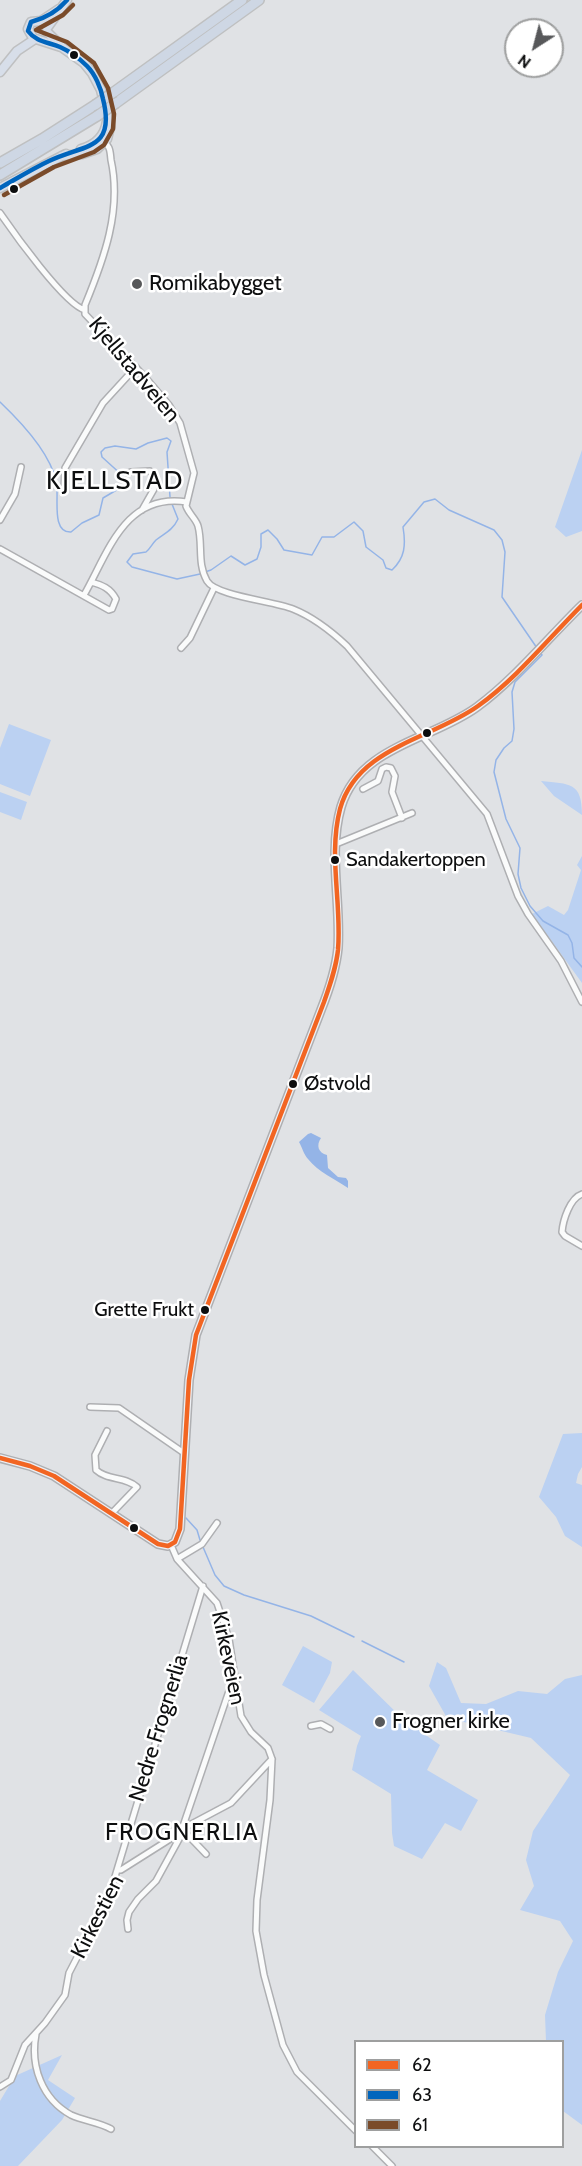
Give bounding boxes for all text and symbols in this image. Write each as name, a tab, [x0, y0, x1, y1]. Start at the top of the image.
north arrow	[504, 18, 564, 78]
unlabelled marker	[68, 49, 80, 61]
text: N	[514, 50, 534, 72]
unlabelled marker	[8, 183, 20, 195]
place label: Romikabygget	[149, 271, 282, 297]
marker: Romikabygget	[130, 277, 144, 291]
street label: Kjellstadveien	[83, 312, 185, 428]
district label: KJELLSTAD	[46, 465, 184, 497]
unlabelled marker	[421, 727, 433, 739]
place label: Sandakertoppen	[346, 848, 486, 872]
marker: Sandakertoppen	[329, 854, 341, 866]
place label: Østvold	[304, 1072, 371, 1096]
marker: Østvold	[287, 1078, 299, 1090]
place label: Grette Frukt	[94, 1298, 194, 1322]
marker: Grette Frukt	[199, 1304, 211, 1316]
unlabelled marker	[128, 1522, 140, 1534]
street label: Kirkeveien	[205, 1609, 251, 1707]
street label: Nedre Frognerlia	[124, 1651, 194, 1805]
place label: Frogner kirke	[392, 1709, 510, 1735]
marker: Frogner kirke	[373, 1715, 387, 1729]
district label: FROGNERLIA	[105, 1819, 259, 1847]
street label: Kirkestien	[66, 1871, 130, 1963]
legend	[354, 2040, 564, 2148]
text: 62	[412, 2054, 432, 2076]
text: 63	[412, 2084, 432, 2106]
text: 61	[412, 2114, 428, 2136]

